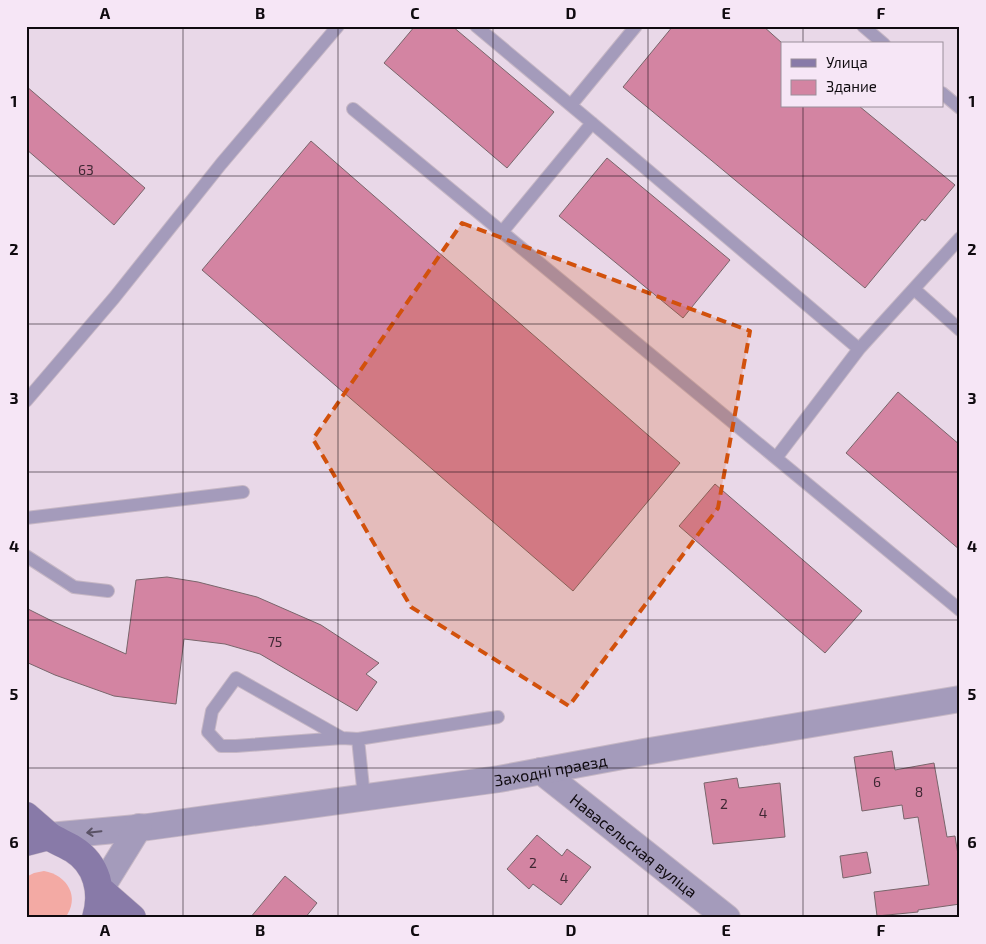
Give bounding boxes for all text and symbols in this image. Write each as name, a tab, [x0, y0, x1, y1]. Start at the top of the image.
text: A	[100, 3, 111, 22]
text: B	[255, 3, 265, 22]
text: C	[410, 3, 420, 22]
text: D	[566, 3, 577, 22]
text: E	[721, 3, 731, 22]
text: F	[877, 3, 886, 22]
legend	[781, 42, 944, 108]
text: Улица	[826, 53, 868, 71]
text: Здание	[826, 77, 877, 95]
text: 1	[11, 91, 17, 110]
text: 1	[969, 91, 975, 110]
house number: 63	[78, 161, 94, 178]
text: 2	[9, 239, 19, 258]
text: 2	[967, 239, 977, 258]
text: 3	[9, 388, 19, 407]
text: 3	[967, 388, 977, 407]
text: 4	[9, 536, 19, 555]
text: 4	[967, 536, 977, 555]
house number: 75	[268, 633, 282, 650]
text: 5	[10, 684, 19, 703]
text: 5	[968, 684, 977, 703]
street label: Заходні праезд	[493, 750, 608, 789]
house number: 6	[873, 773, 881, 790]
house number: 8	[915, 783, 923, 800]
street label: Навасельская вуліца	[567, 789, 702, 901]
house number: 2	[720, 795, 728, 812]
house number: 4	[759, 804, 767, 821]
one-way arrow	[86, 827, 102, 837]
text: 6	[9, 832, 19, 851]
text: 6	[967, 832, 977, 851]
house number: 2	[529, 854, 537, 871]
house number: 4	[560, 869, 568, 886]
text: A	[100, 920, 111, 939]
text: B	[255, 920, 265, 939]
text: C	[410, 920, 420, 939]
text: D	[566, 920, 577, 939]
text: E	[721, 920, 731, 939]
text: F	[877, 920, 886, 939]

